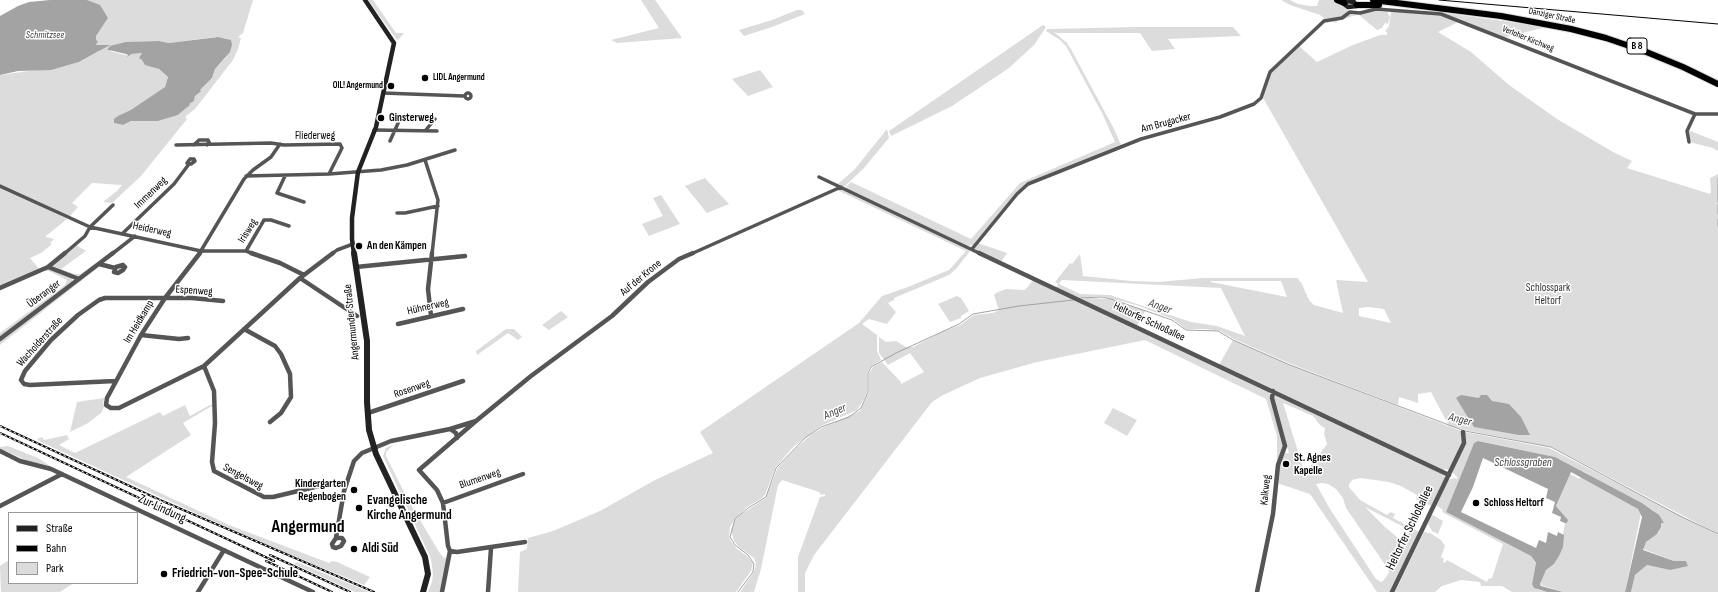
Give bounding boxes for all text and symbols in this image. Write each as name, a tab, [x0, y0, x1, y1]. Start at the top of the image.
street label: Danziger Straße	[1528, 6, 1576, 26]
street label: Verloher Kirchweg	[1501, 24, 1555, 54]
water label: Schmitzsee	[26, 29, 64, 41]
road number: B 8	[1627, 38, 1647, 54]
marker: LIDL Angermund	[420, 73, 430, 83]
place label: LIDL Angermund	[433, 73, 485, 83]
place label: OIL! Angermund	[333, 81, 383, 91]
marker: OIL! Angermund	[386, 81, 396, 91]
street label: Am Brugacker	[1140, 110, 1192, 136]
place label: Ginsterweg	[389, 111, 434, 125]
marker: Ginsterweg	[376, 113, 386, 123]
street label: Fliederweg	[295, 129, 335, 143]
street label: Immenweg	[132, 174, 170, 212]
street label: Irisweg	[235, 216, 261, 246]
street label: Heiderweg	[131, 219, 173, 241]
place label: An den Kämpen	[367, 239, 427, 253]
marker: An den Kämpen	[354, 241, 364, 251]
street label: Auf der Krone	[618, 257, 664, 299]
street label: Überanger	[25, 277, 63, 311]
park label: Schlosspark Heltorf	[1526, 281, 1570, 307]
street label: Espenweg	[175, 283, 213, 299]
street label: Angermunder Straße	[341, 283, 363, 361]
street label: Hühnerweg	[406, 296, 450, 318]
water label: Anger	[1147, 296, 1173, 318]
street label: Im Heidkamp	[121, 298, 157, 346]
street label: Heltorfer Schloßallee	[1111, 300, 1187, 344]
street label: Wacholderstraße	[14, 314, 66, 370]
street label: Rosenweg	[392, 377, 432, 401]
water label: Anger	[821, 401, 849, 423]
water label: Anger	[1447, 410, 1473, 430]
place label: St. Agnes Kapelle	[1294, 451, 1331, 477]
water label: Schlossgraben	[1494, 456, 1552, 470]
marker: St. Agnes Kapelle	[1281, 459, 1291, 469]
street label: Sengelsweg	[221, 461, 265, 493]
street label: Blumenweg	[458, 466, 502, 492]
street label: Kalkweg	[1258, 474, 1274, 506]
place label: Kindergarten Regenbogen	[295, 477, 346, 503]
street label: Heltorfer Schloßallee	[1383, 483, 1437, 573]
marker: Kindergarten Regenbogen	[349, 485, 359, 495]
street label: Zur Lindung	[136, 491, 188, 527]
place label: Evangelische Kirche Angermund	[367, 493, 452, 524]
place label: Schloss Heltorf	[1484, 496, 1544, 510]
marker: Schloss Heltorf	[1471, 498, 1481, 508]
marker: Evangelische Kirche Angermund	[354, 503, 364, 513]
legend	[8, 512, 138, 584]
district label: Angermund	[271, 516, 345, 538]
text: Straße	[46, 521, 73, 536]
text: Bahn	[46, 541, 66, 556]
place label: Aldi Süd	[362, 541, 398, 557]
marker: Aldi Süd	[349, 544, 359, 554]
text: Park	[46, 561, 64, 576]
place label: Friedrich-von-Spee-Schule	[172, 566, 298, 582]
marker: Friedrich-von-Spee-Schule	[159, 569, 169, 579]

